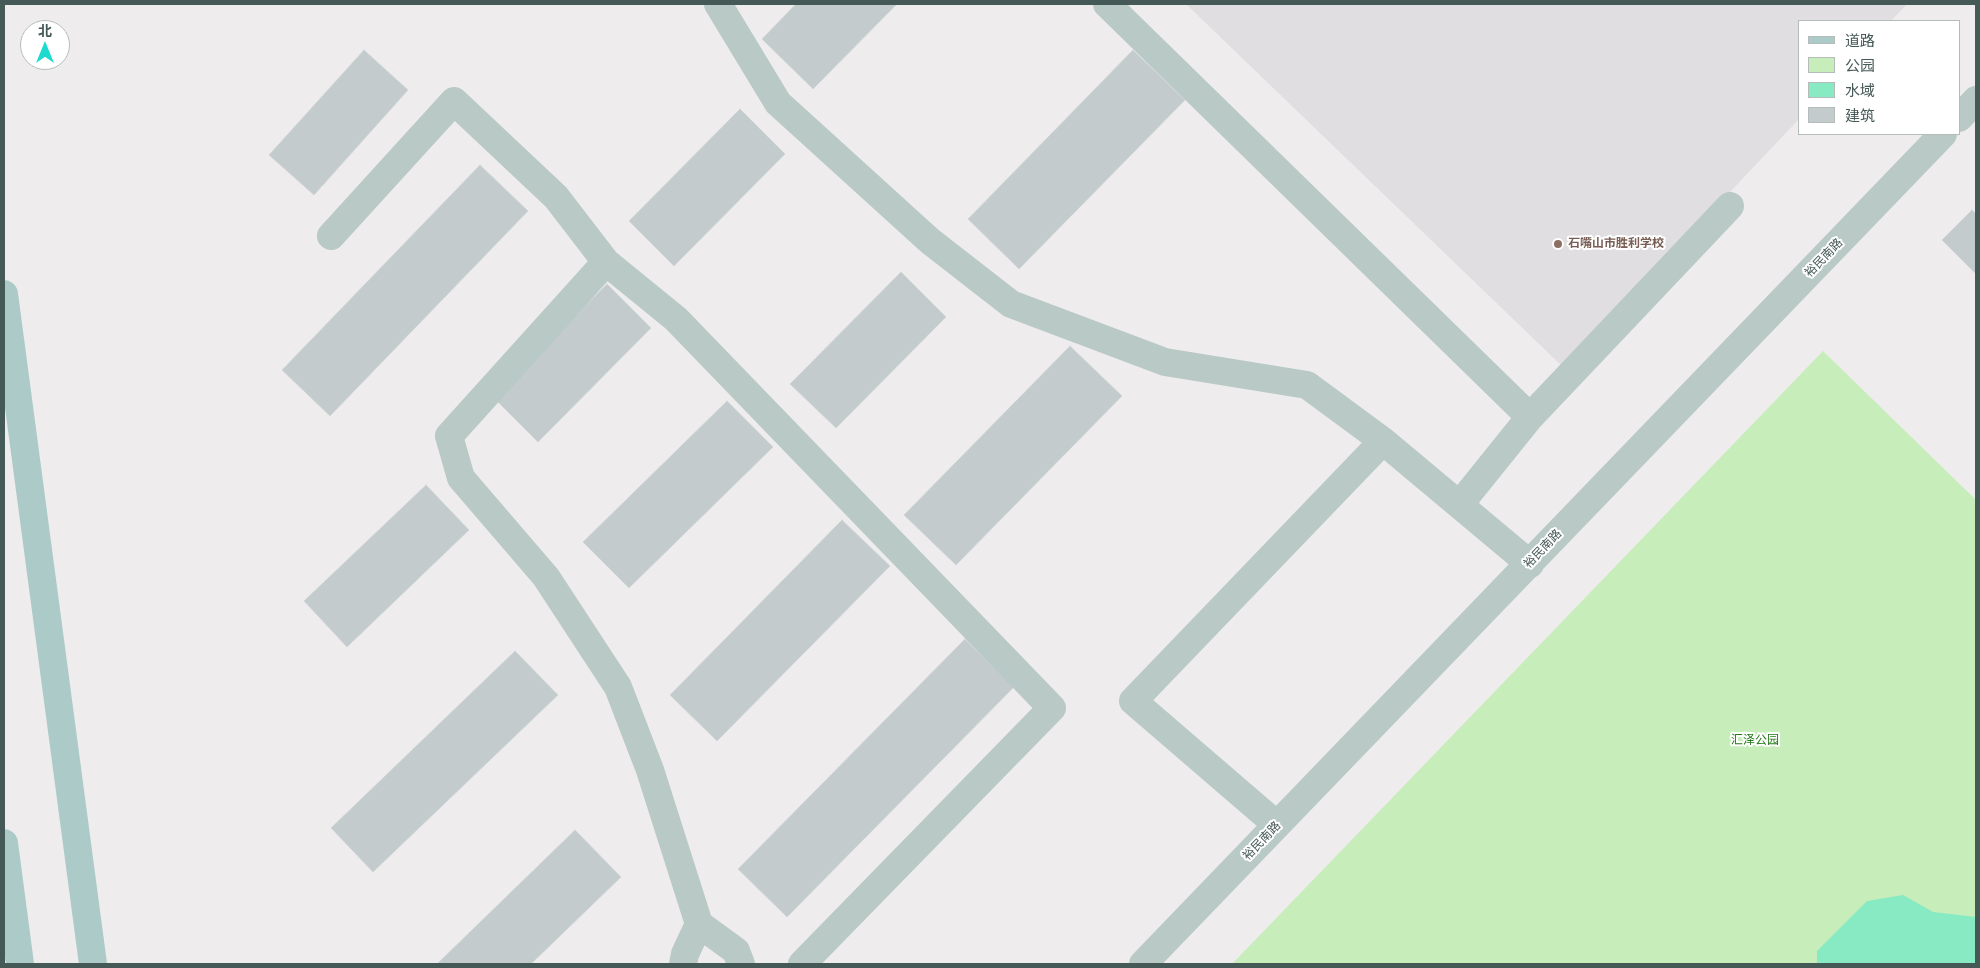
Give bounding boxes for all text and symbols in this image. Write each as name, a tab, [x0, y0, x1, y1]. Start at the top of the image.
north arrow	[20, 20, 70, 70]
legend	[1798, 20, 1960, 135]
text: 北	[38, 22, 52, 40]
text: 道路	[1845, 31, 1875, 50]
text: 公园	[1845, 56, 1875, 75]
text: 水域	[1845, 81, 1875, 100]
text: 建筑	[1845, 106, 1875, 125]
street label: 裕民南路	[1802, 236, 1846, 280]
place label: 石嘴山市胜利学校	[1568, 237, 1664, 251]
marker: 石嘴山市胜利学校	[1552, 238, 1564, 250]
street label: 裕民南路	[1521, 527, 1565, 571]
park label: 汇泽公园	[1731, 734, 1779, 748]
street label: 裕民南路	[1240, 819, 1284, 863]

